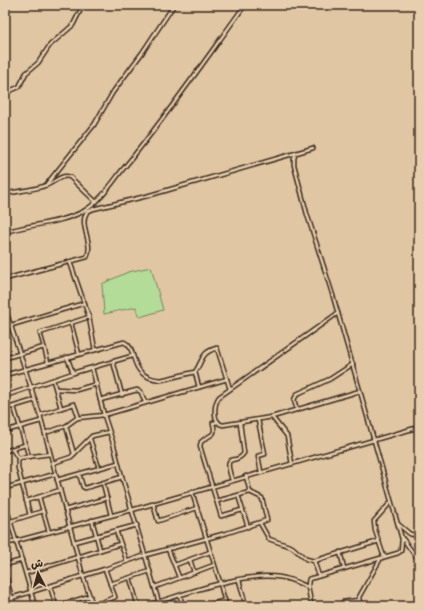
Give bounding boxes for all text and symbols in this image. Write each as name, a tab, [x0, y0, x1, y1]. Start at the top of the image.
north arrow	[18, 553, 58, 593]
text: ش	[30, 555, 44, 571]

